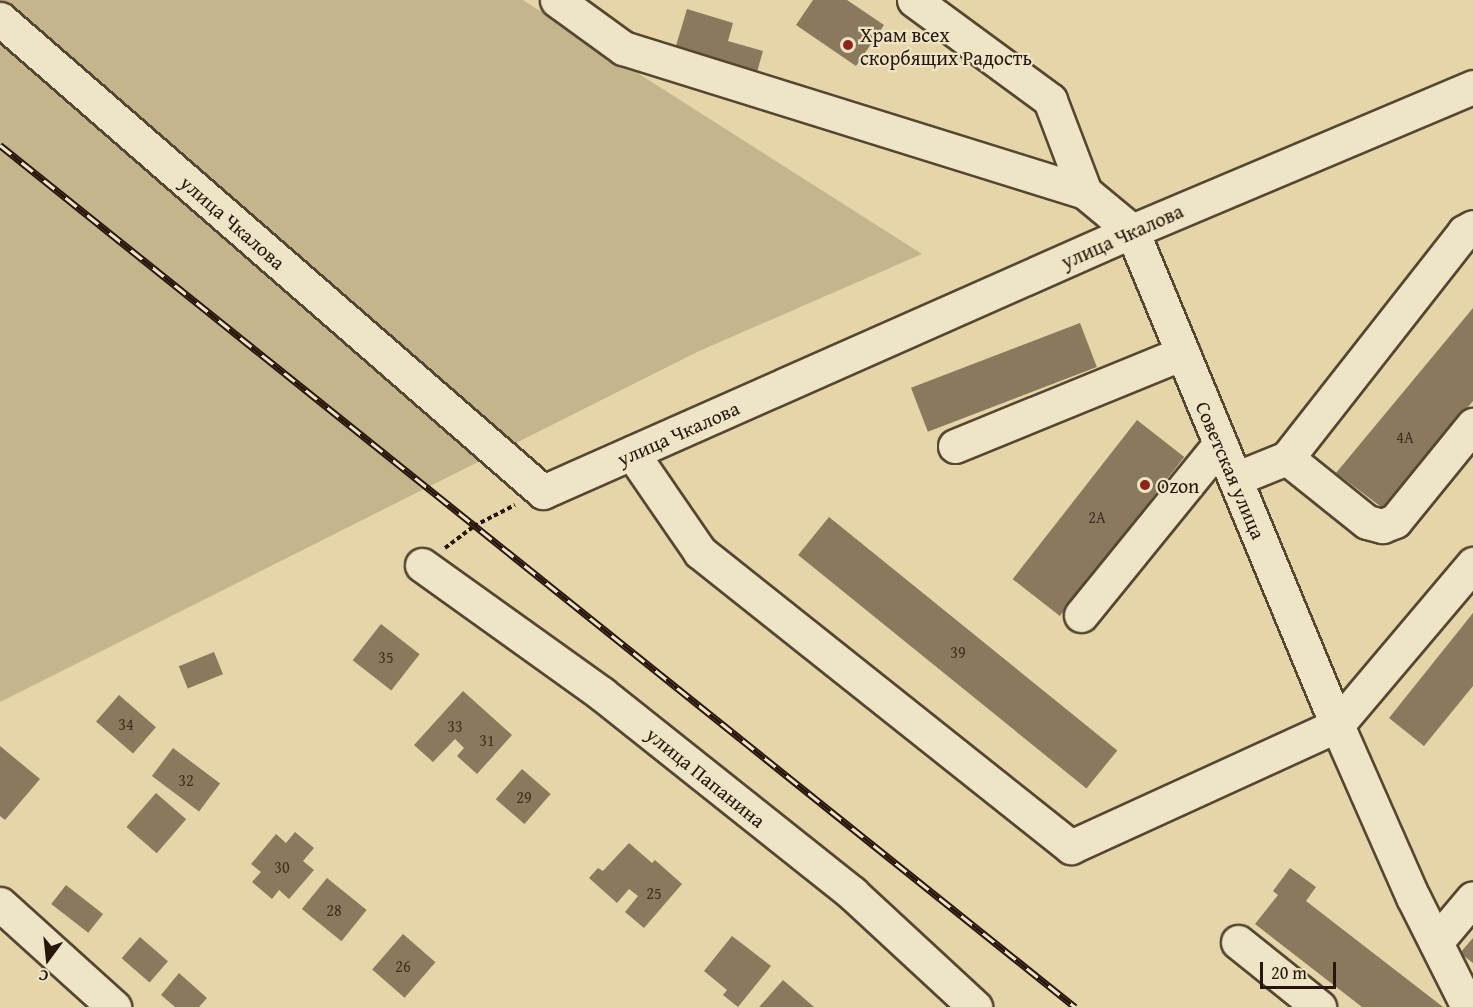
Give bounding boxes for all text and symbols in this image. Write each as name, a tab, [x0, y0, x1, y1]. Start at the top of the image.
place label: Храм всех скорбящих Радость	[860, 22, 1032, 69]
marker: Храм всех скорбящих Радость	[841, 38, 855, 52]
street label: улица Чкалова	[176, 170, 290, 274]
street label: улица Чкалова	[1057, 198, 1187, 274]
street label: улица Чкалова	[613, 395, 743, 471]
street label: Советская улица	[1191, 398, 1271, 542]
house number: 4А	[1396, 427, 1414, 447]
place label: Ozon	[1157, 473, 1199, 497]
marker: Ozon	[1138, 478, 1152, 492]
house number: 2А	[1088, 507, 1106, 527]
house number: 39	[950, 642, 966, 662]
house number: 35	[378, 647, 394, 667]
house number: 34	[118, 714, 134, 734]
house number: 33	[447, 716, 463, 736]
street label: улица Папанина	[642, 722, 770, 832]
house number: 31	[479, 730, 495, 750]
house number: 32	[178, 770, 194, 790]
house number: 29	[516, 787, 532, 807]
house number: 30	[274, 857, 290, 877]
house number: 25	[646, 883, 662, 903]
house number: 28	[326, 900, 342, 920]
north arrow	[18, 929, 78, 989]
scale bar	[1263, 950, 1340, 988]
house number: 26	[395, 956, 411, 976]
text: 20 m	[1271, 959, 1307, 986]
text: С	[36, 964, 51, 989]

